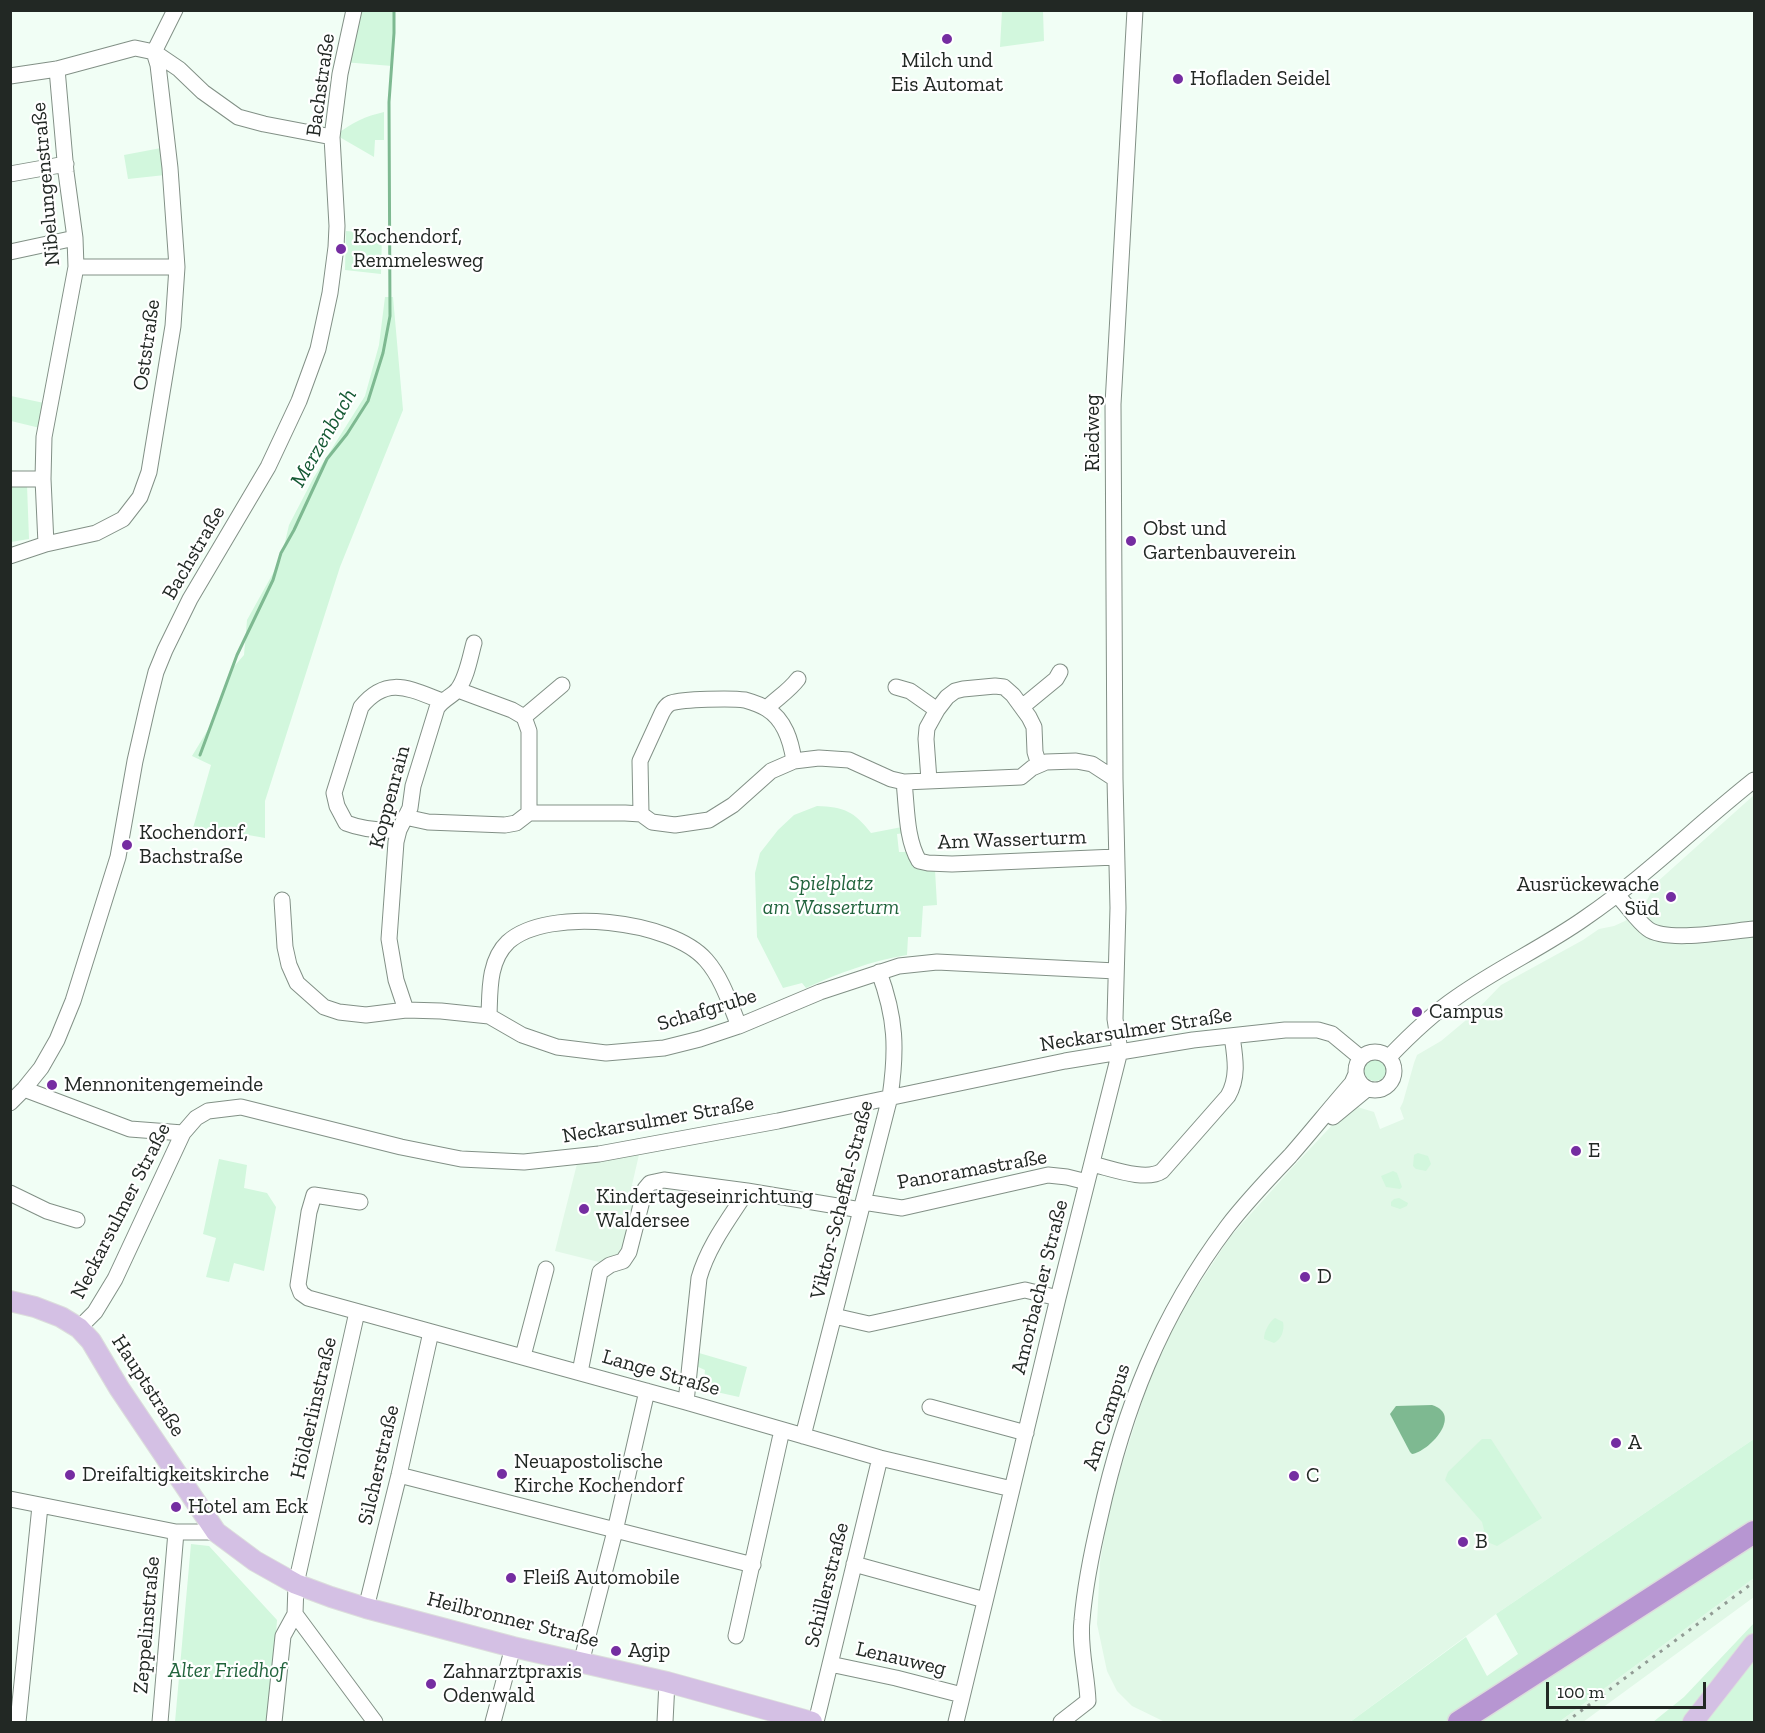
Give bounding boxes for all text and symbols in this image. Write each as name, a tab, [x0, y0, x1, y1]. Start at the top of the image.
street label: Bachstraße	[301, 32, 341, 138]
marker: Milch und Eis Automat	[940, 32, 954, 46]
place label: Milch und Eis Automat	[891, 48, 1003, 98]
place label: Hofladen Seidel	[1190, 66, 1330, 92]
marker: Hofladen Seidel	[1171, 72, 1185, 86]
street label: Nibelungenstraße	[26, 101, 66, 267]
place label: Kochendorf, Remmelesweg	[353, 224, 484, 274]
marker: Kochendorf, Remmelesweg	[334, 242, 348, 256]
street label: Oststraße	[128, 298, 166, 392]
water label: Merzenbach	[285, 384, 363, 492]
street label: Riedweg	[1080, 394, 1106, 472]
street label: Bachstraße	[157, 502, 231, 604]
place label: Obst und Gartenbauverein	[1143, 516, 1296, 566]
marker: Obst und Gartenbauverein	[1124, 534, 1138, 548]
street label: Koppenrain	[364, 743, 416, 851]
place label: Kochendorf, Bachstraße	[139, 820, 248, 870]
street label: Am Wasserturm	[937, 825, 1087, 855]
marker: Kochendorf, Bachstraße	[120, 838, 134, 852]
park label: Spielplatz am Wasserturm	[763, 871, 899, 921]
place label: Ausrückewache Süd	[1517, 872, 1659, 922]
marker: Ausrückewache Süd	[1664, 890, 1678, 904]
street label: Schafgrube	[654, 983, 760, 1037]
place label: Campus	[1429, 999, 1503, 1025]
street label: Neckarsulmer Straße	[1038, 1002, 1234, 1058]
marker: Campus	[1410, 1005, 1424, 1019]
place label: Mennonitengemeinde	[64, 1072, 263, 1098]
marker: Mennonitengemeinde	[45, 1078, 59, 1092]
street label: Neckarsulmer Straße	[560, 1091, 756, 1149]
street label: Viktor-Scheffel-Straße	[805, 1098, 879, 1302]
street label: Neckarsulmer Straße	[66, 1119, 176, 1303]
place label: E	[1588, 1138, 1600, 1164]
street label: Panoramastraße	[895, 1144, 1049, 1196]
marker: E	[1569, 1144, 1583, 1158]
place label: Kindertageseinrichtung Waldersee	[596, 1184, 813, 1234]
street label: Amorbacher Straße	[1006, 1197, 1074, 1377]
marker: Kindertageseinrichtung Waldersee	[577, 1202, 591, 1216]
place label: D	[1317, 1264, 1332, 1290]
marker: D	[1298, 1270, 1312, 1284]
street label: Hauptstraße	[106, 1330, 190, 1442]
street label: Hölderlinstraße	[285, 1335, 343, 1481]
street label: Lange Straße	[599, 1344, 723, 1402]
street label: Am Campus	[1078, 1360, 1136, 1474]
street label: Silcherstraße	[353, 1403, 405, 1527]
place label: A	[1628, 1430, 1642, 1456]
marker: A	[1609, 1436, 1623, 1450]
place label: Neuapostolische Kirche Kochendorf	[514, 1449, 683, 1499]
place label: Dreifaltigkeitskirche	[82, 1462, 269, 1488]
place label: C	[1306, 1463, 1320, 1489]
marker: Neuapostolische Kirche Kochendorf	[495, 1467, 509, 1481]
marker: Dreifaltigkeitskirche	[63, 1468, 77, 1482]
marker: C	[1287, 1469, 1301, 1483]
place label: Hotel am Eck	[188, 1494, 308, 1520]
marker: Hotel am Eck	[169, 1500, 183, 1514]
street label: Schillerstraße	[799, 1520, 855, 1650]
place label: B	[1475, 1529, 1488, 1555]
marker: B	[1456, 1535, 1470, 1549]
street label: Zeppelinstraße	[128, 1555, 166, 1695]
place label: Fleiß Automobile	[523, 1565, 680, 1591]
marker: Fleiß Automobile	[504, 1571, 518, 1585]
street label: Heilbronner Straße	[424, 1586, 602, 1654]
street label: Lenauweg	[853, 1636, 949, 1682]
place label: Agip	[628, 1638, 670, 1664]
marker: Agip	[609, 1644, 623, 1658]
park label: Alter Friedhof	[168, 1658, 286, 1684]
place label: Zahnarztpraxis Odenwald	[443, 1659, 582, 1709]
scale bar	[1549, 1670, 1710, 1708]
marker: Zahnarztpraxis Odenwald	[424, 1677, 438, 1691]
text: 100 m	[1557, 1681, 1604, 1703]

